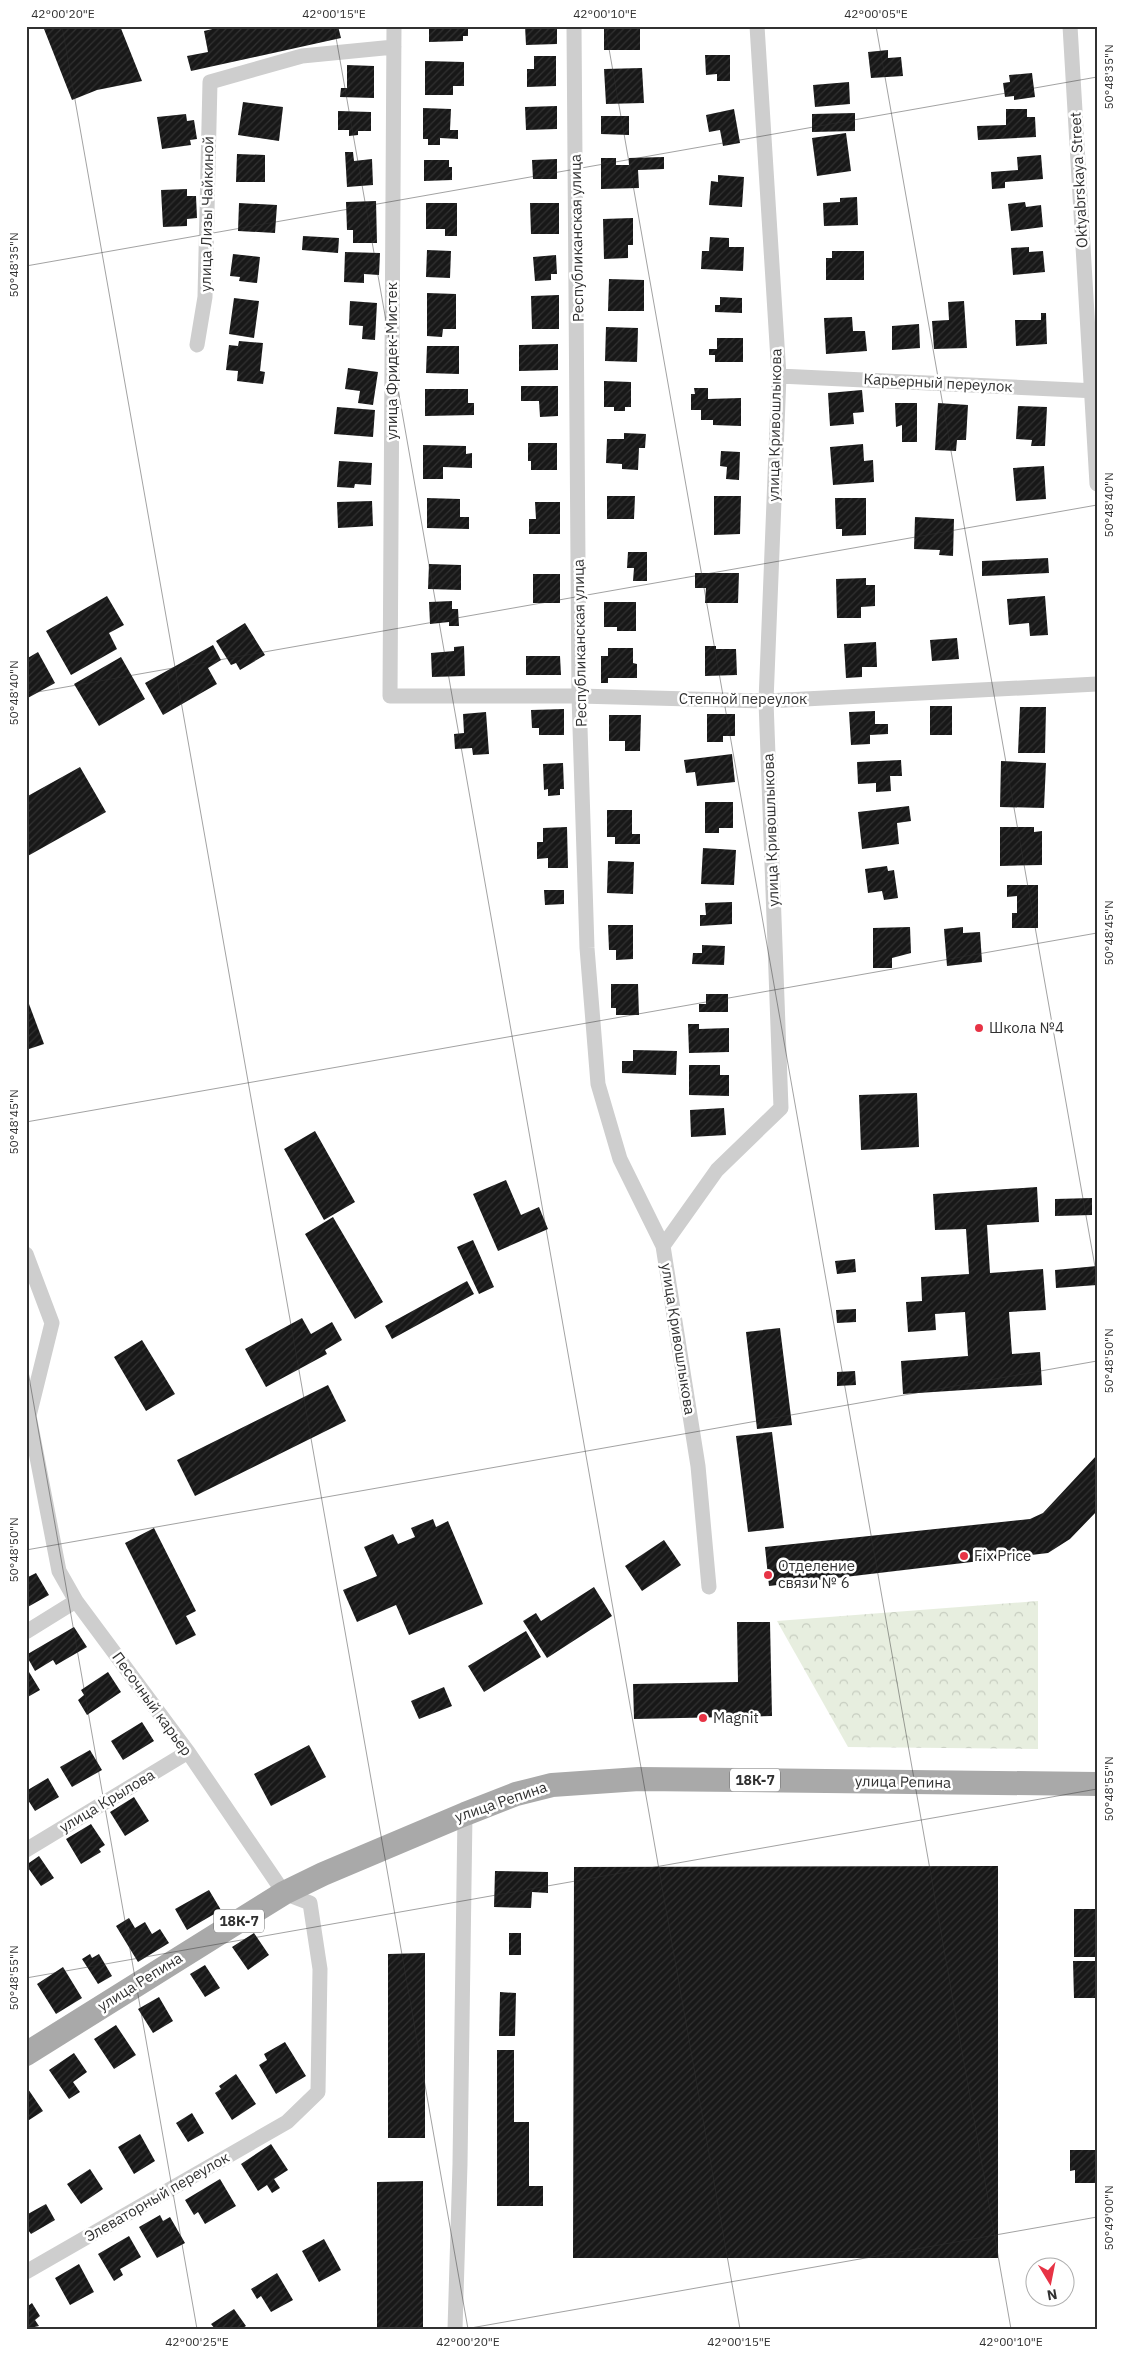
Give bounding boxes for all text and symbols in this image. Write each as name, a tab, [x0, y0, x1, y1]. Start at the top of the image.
text: 42°00'20"E	[31, 6, 95, 21]
text: 42°00'15"E	[302, 6, 366, 21]
text: 42°00'10"E	[573, 6, 637, 21]
text: 42°00'05"E	[844, 6, 908, 21]
text: 50°48'35"N	[1101, 44, 1116, 110]
street label: Oktyabrskaya Street	[1065, 112, 1092, 249]
street label: улица Лизы Чайкиной	[196, 136, 217, 292]
street label: Республиканская улица	[566, 154, 587, 322]
text: 50°48'35"N	[6, 232, 21, 298]
street label: улица Фридек-Мистек	[382, 282, 401, 440]
street label: улица Кривошлыкова	[764, 348, 785, 502]
street label: Карьерный переулок	[863, 369, 1013, 396]
text: 50°48'40"N	[1101, 472, 1116, 538]
street label: Республиканская улица	[569, 559, 590, 727]
text: 50°48'40"N	[6, 660, 21, 726]
street label: Степной переулок	[679, 689, 807, 708]
street label: улица Кривошлыкова	[758, 753, 783, 907]
text: 50°48'45"N	[1101, 900, 1116, 966]
place label: Школа №4	[989, 1018, 1064, 1037]
marker: Школа №4	[973, 1022, 985, 1034]
text: 50°48'45"N	[6, 1089, 21, 1155]
street label: улица Кривошлыкова	[657, 1262, 700, 1416]
text: 50°48'50"N	[1101, 1328, 1116, 1394]
text: 50°48'50"N	[6, 1517, 21, 1583]
place label: Fix Price	[974, 1546, 1031, 1565]
marker: Fix Price	[958, 1550, 970, 1562]
place label: Отделение связи № 6	[778, 1556, 855, 1592]
marker: Отделение связи № 6	[762, 1569, 774, 1581]
street label: Песочный карьер	[108, 1648, 197, 1760]
place label: Magnit	[713, 1708, 759, 1727]
marker: Magnit	[697, 1712, 709, 1724]
text: 50°48'55"N	[1101, 1756, 1116, 1822]
street label: улица Крылова	[56, 1765, 158, 1836]
road number: 18К-7	[730, 1768, 780, 1792]
street label: улица Репина	[855, 1771, 951, 1792]
street label: улица Репина	[452, 1777, 549, 1826]
road number: 18К-7	[214, 1910, 264, 1932]
text: 50°48'55"N	[6, 1945, 21, 2011]
street label: улица Репина	[94, 1948, 186, 2015]
street label: Элеваторный переулок	[81, 2147, 233, 2246]
text: 50°49'00"N	[1101, 2185, 1116, 2251]
north arrow	[1026, 2258, 1076, 2308]
text: N	[1046, 2285, 1059, 2305]
text: 42°00'25"E	[165, 2334, 229, 2349]
text: 42°00'20"E	[436, 2334, 500, 2349]
text: 42°00'15"E	[707, 2334, 771, 2349]
text: 42°00'10"E	[979, 2334, 1043, 2349]

